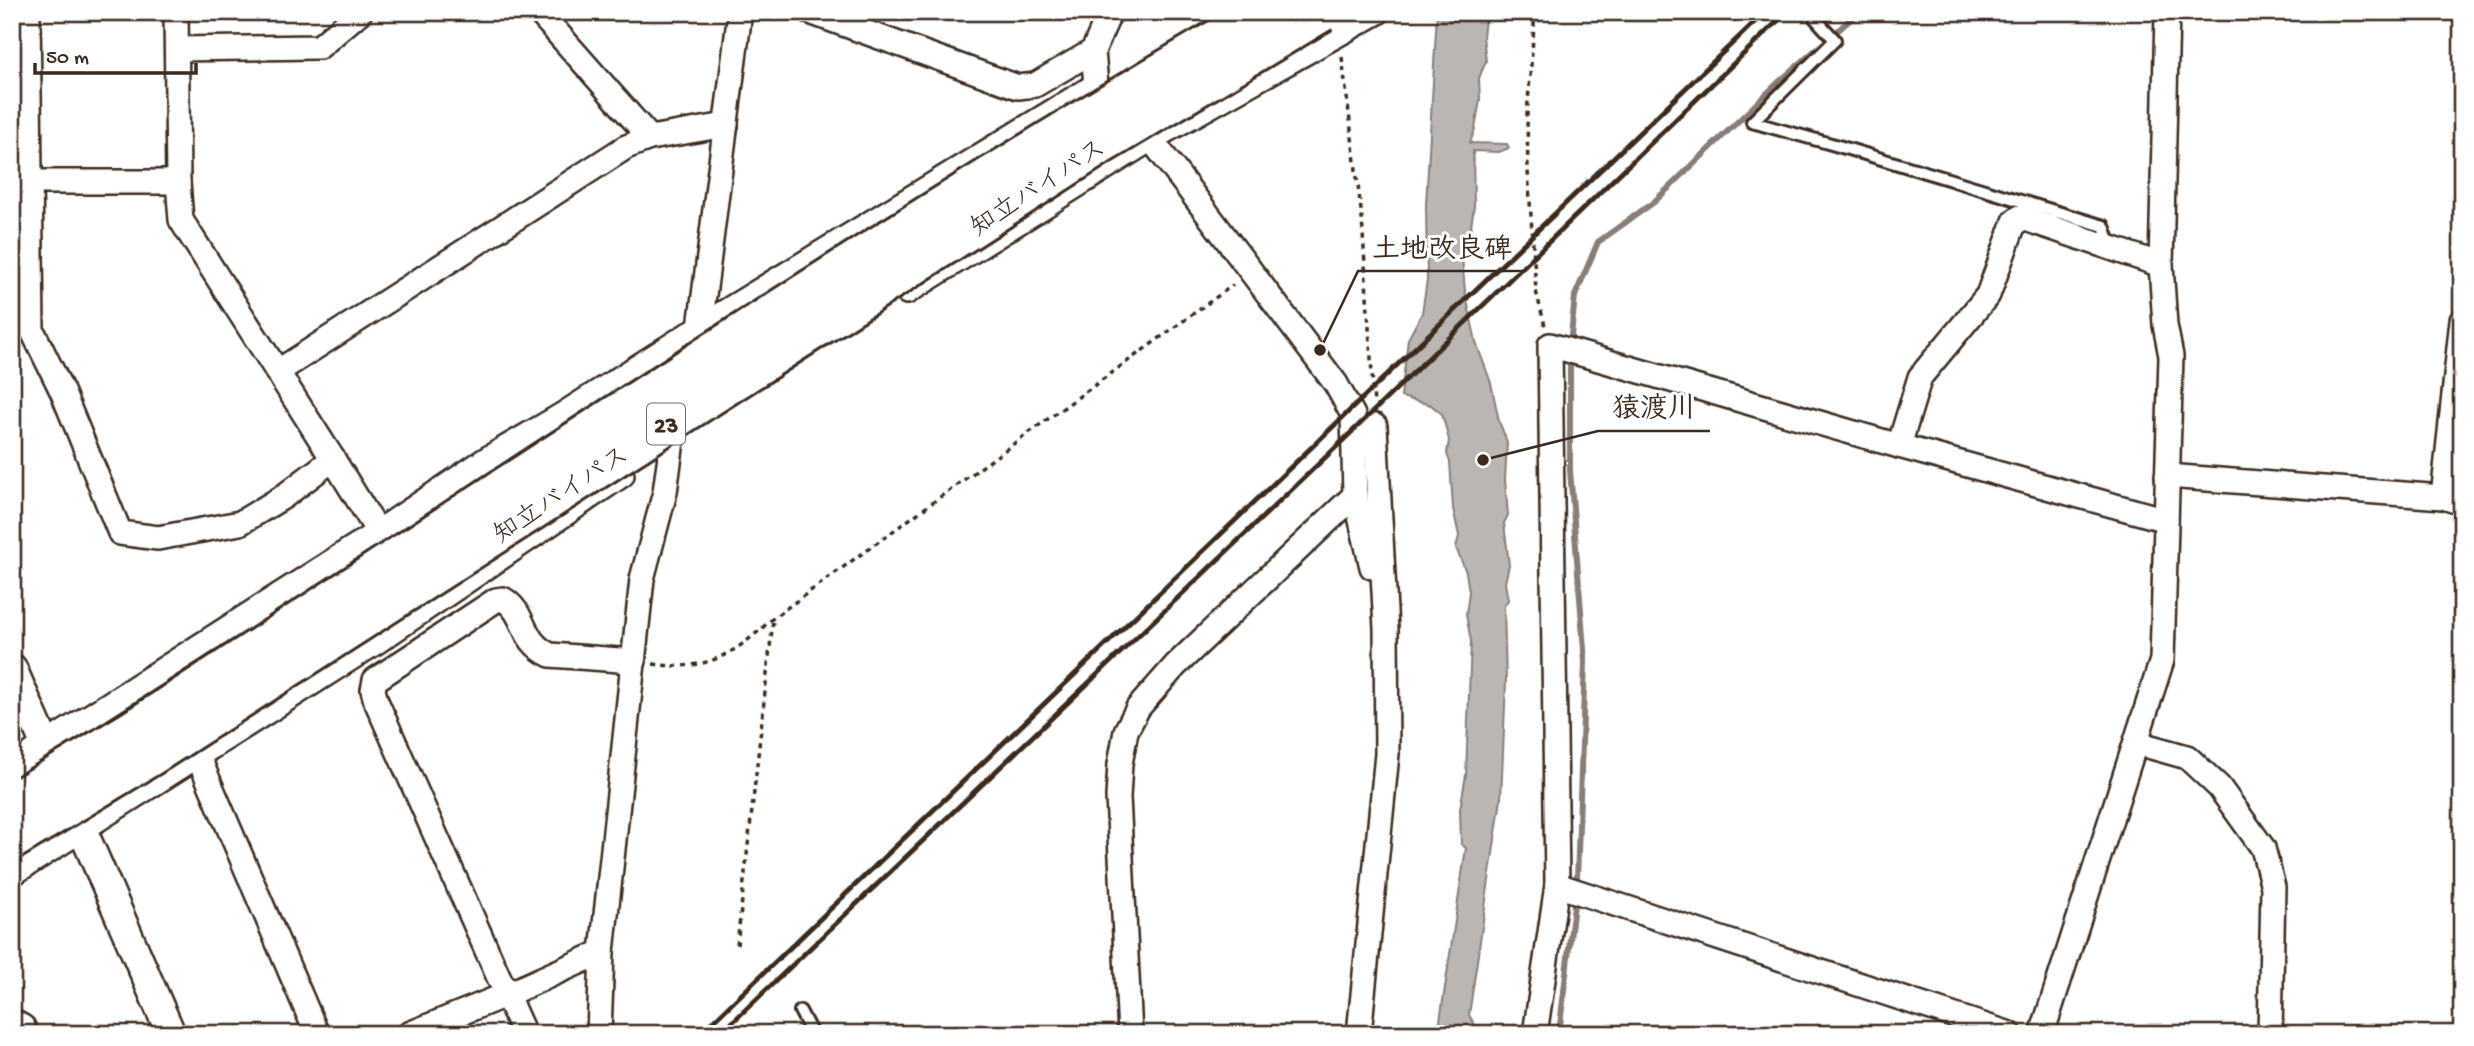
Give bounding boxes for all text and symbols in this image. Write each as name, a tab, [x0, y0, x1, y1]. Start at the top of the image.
scale bar	[35, 32, 196, 76]
text: 50 m	[46, 47, 89, 72]
street label: 知立バイパス	[965, 134, 1113, 245]
callout: 土地改良碑	[1358, 222, 1526, 271]
text: 土地改良碑	[1372, 233, 1512, 268]
callout: 猿渡川	[1598, 382, 1710, 431]
text: 猿渡川	[1612, 392, 1696, 427]
road number: 23	[647, 404, 685, 444]
street label: 知立バイパス	[488, 441, 636, 552]

